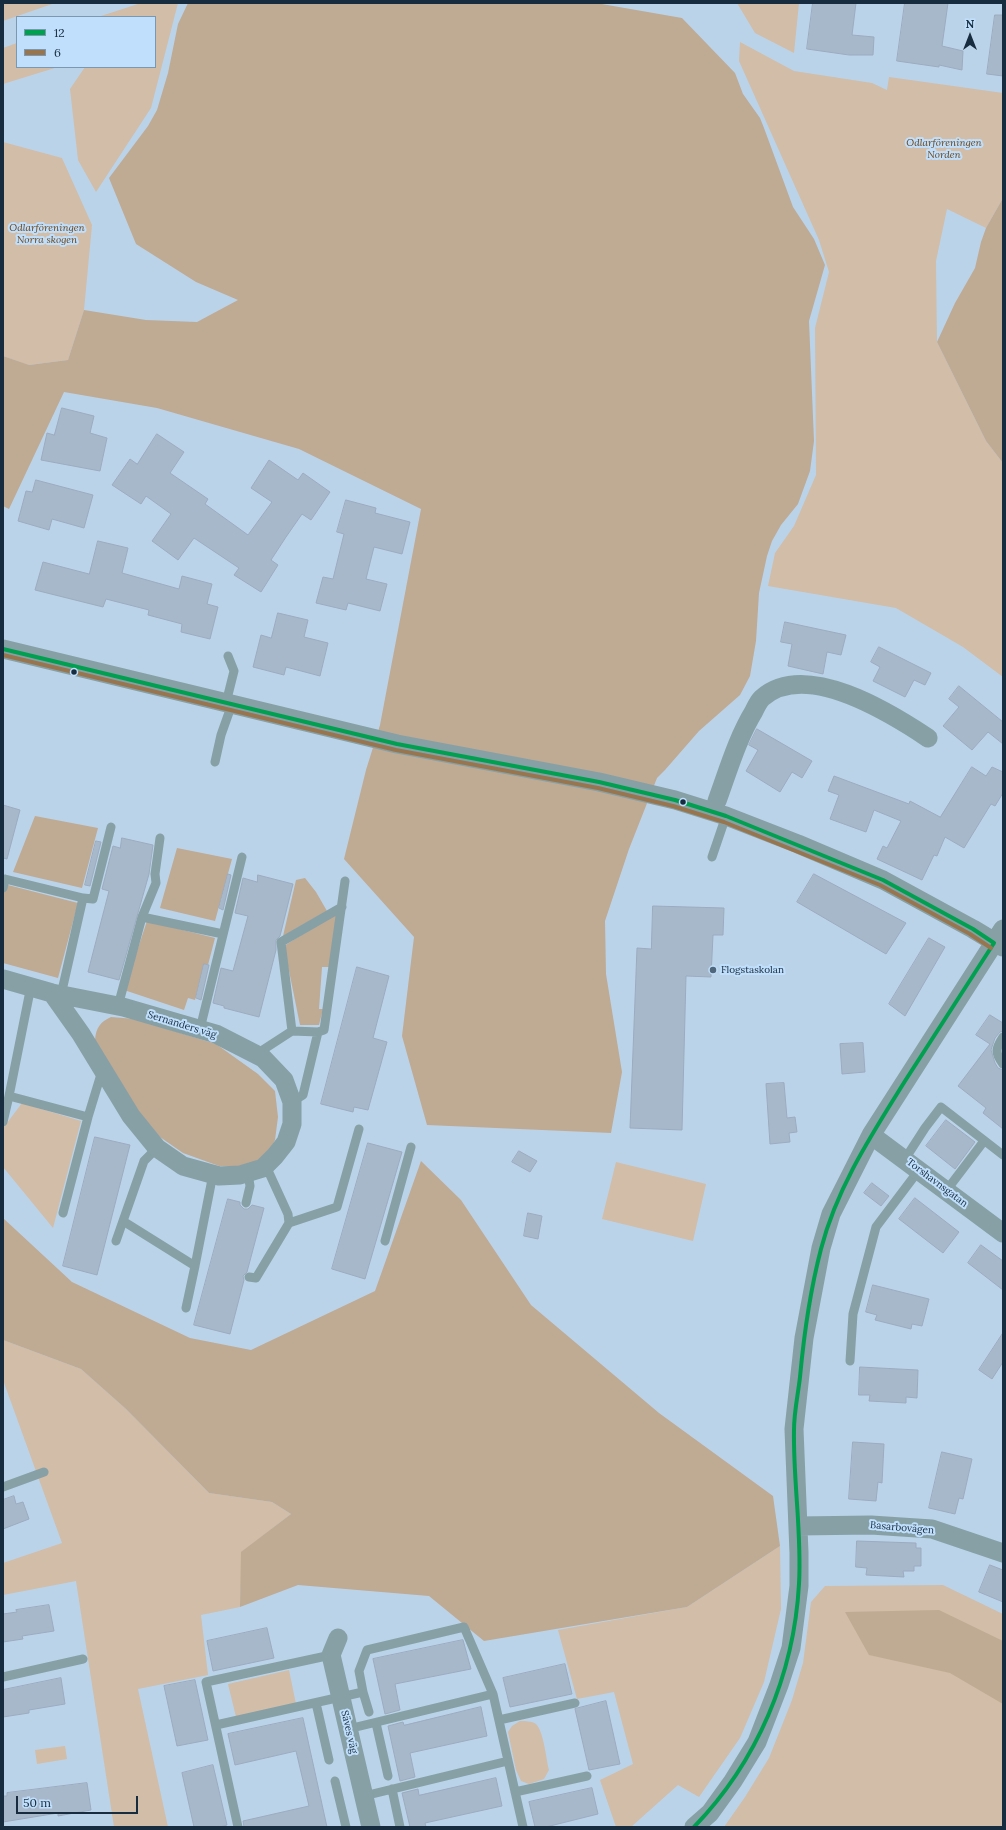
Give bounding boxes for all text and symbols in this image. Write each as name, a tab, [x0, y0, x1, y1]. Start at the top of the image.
legend	[16, 16, 156, 68]
north arrow	[950, 16, 990, 56]
text: N	[966, 17, 974, 31]
text: 12	[54, 25, 65, 40]
text: 6	[54, 45, 61, 60]
park label: Odlarföreningen Norden	[906, 137, 982, 160]
park label: Odlarföreningen Norra skogen	[9, 222, 85, 246]
unlabelled marker	[69, 667, 79, 677]
unlabelled marker	[678, 797, 688, 807]
place label: Flogstaskolan	[721, 964, 784, 976]
marker: Flogstaskolan	[708, 965, 718, 975]
street label: Sernanders väg	[146, 1009, 218, 1041]
street label: Torshavnsgatan	[904, 1156, 970, 1210]
street label: Basarbovägen	[870, 1519, 934, 1537]
street label: Säves väg	[338, 1709, 360, 1755]
scale bar	[18, 1788, 140, 1814]
text: 50 m	[23, 1795, 51, 1810]

